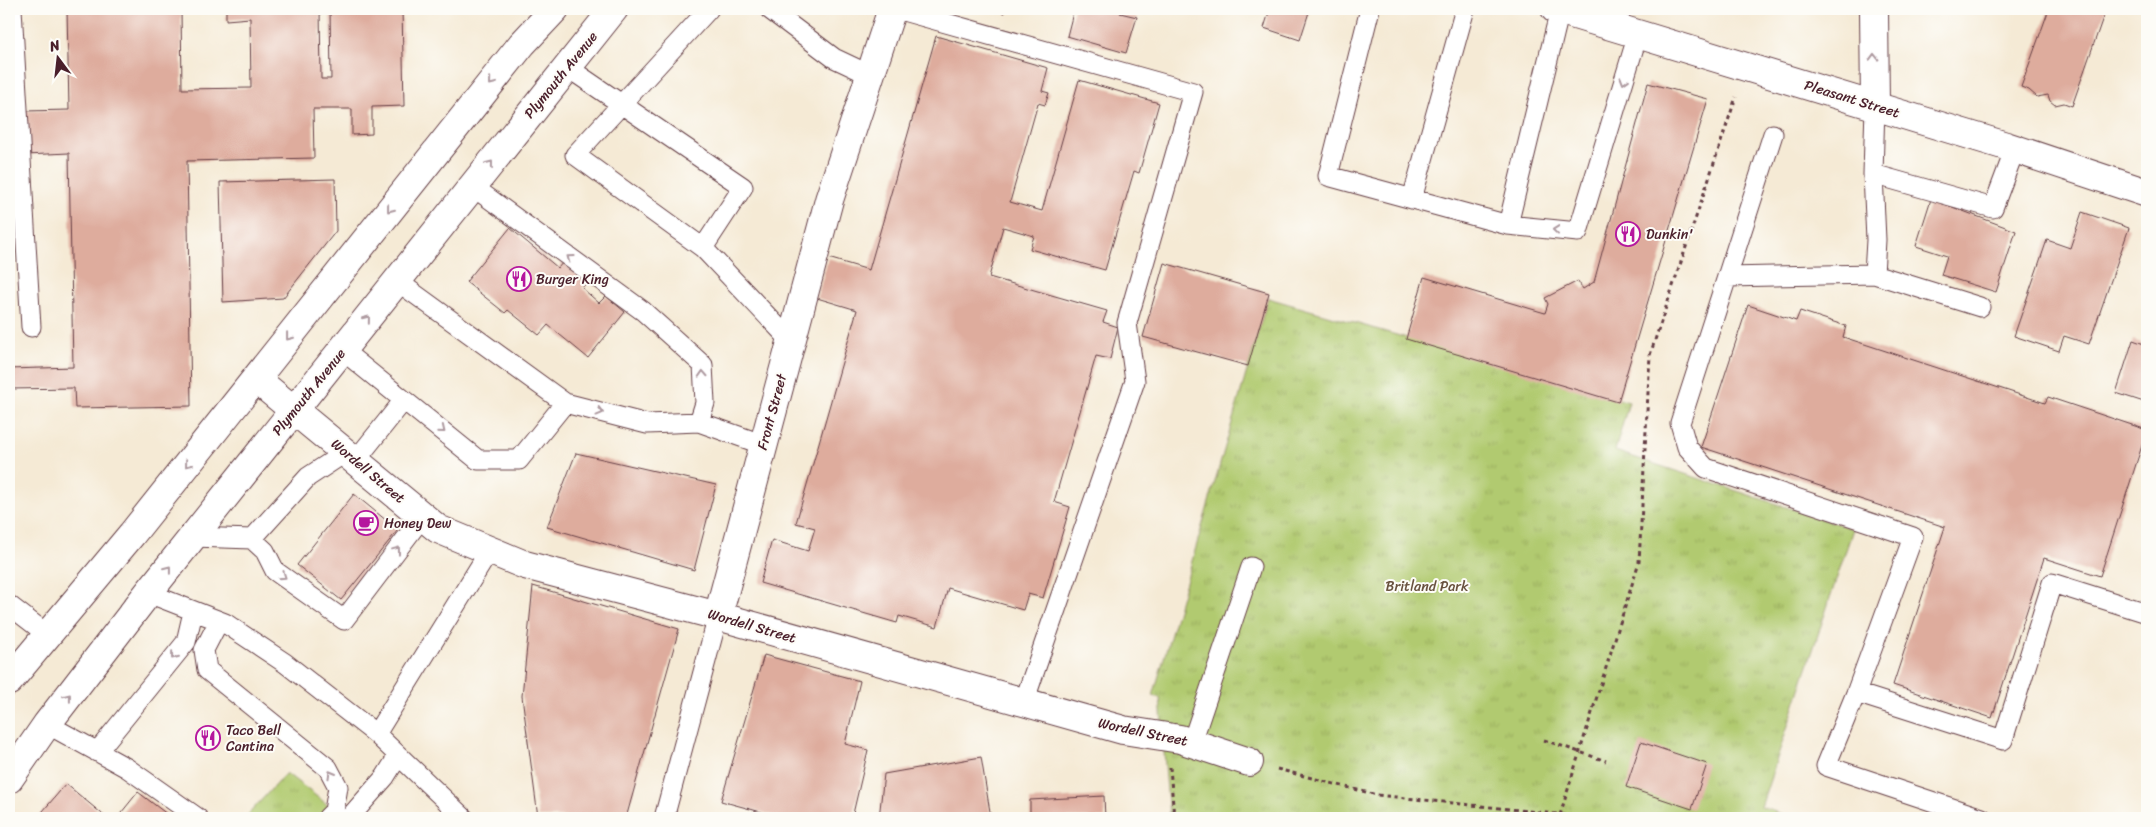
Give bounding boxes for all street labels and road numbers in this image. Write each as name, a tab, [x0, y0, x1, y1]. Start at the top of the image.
street label: Plymouth Avenue	[518, 26, 604, 124]
street label: Pleasant Street	[1801, 73, 1903, 125]
street label: Plymouth Avenue	[266, 343, 352, 441]
street label: Front Street	[750, 370, 795, 453]
street label: Wordell Street	[325, 432, 411, 510]
street label: Wordell Street	[705, 601, 799, 651]
street label: Wordell Street	[1096, 710, 1190, 754]

